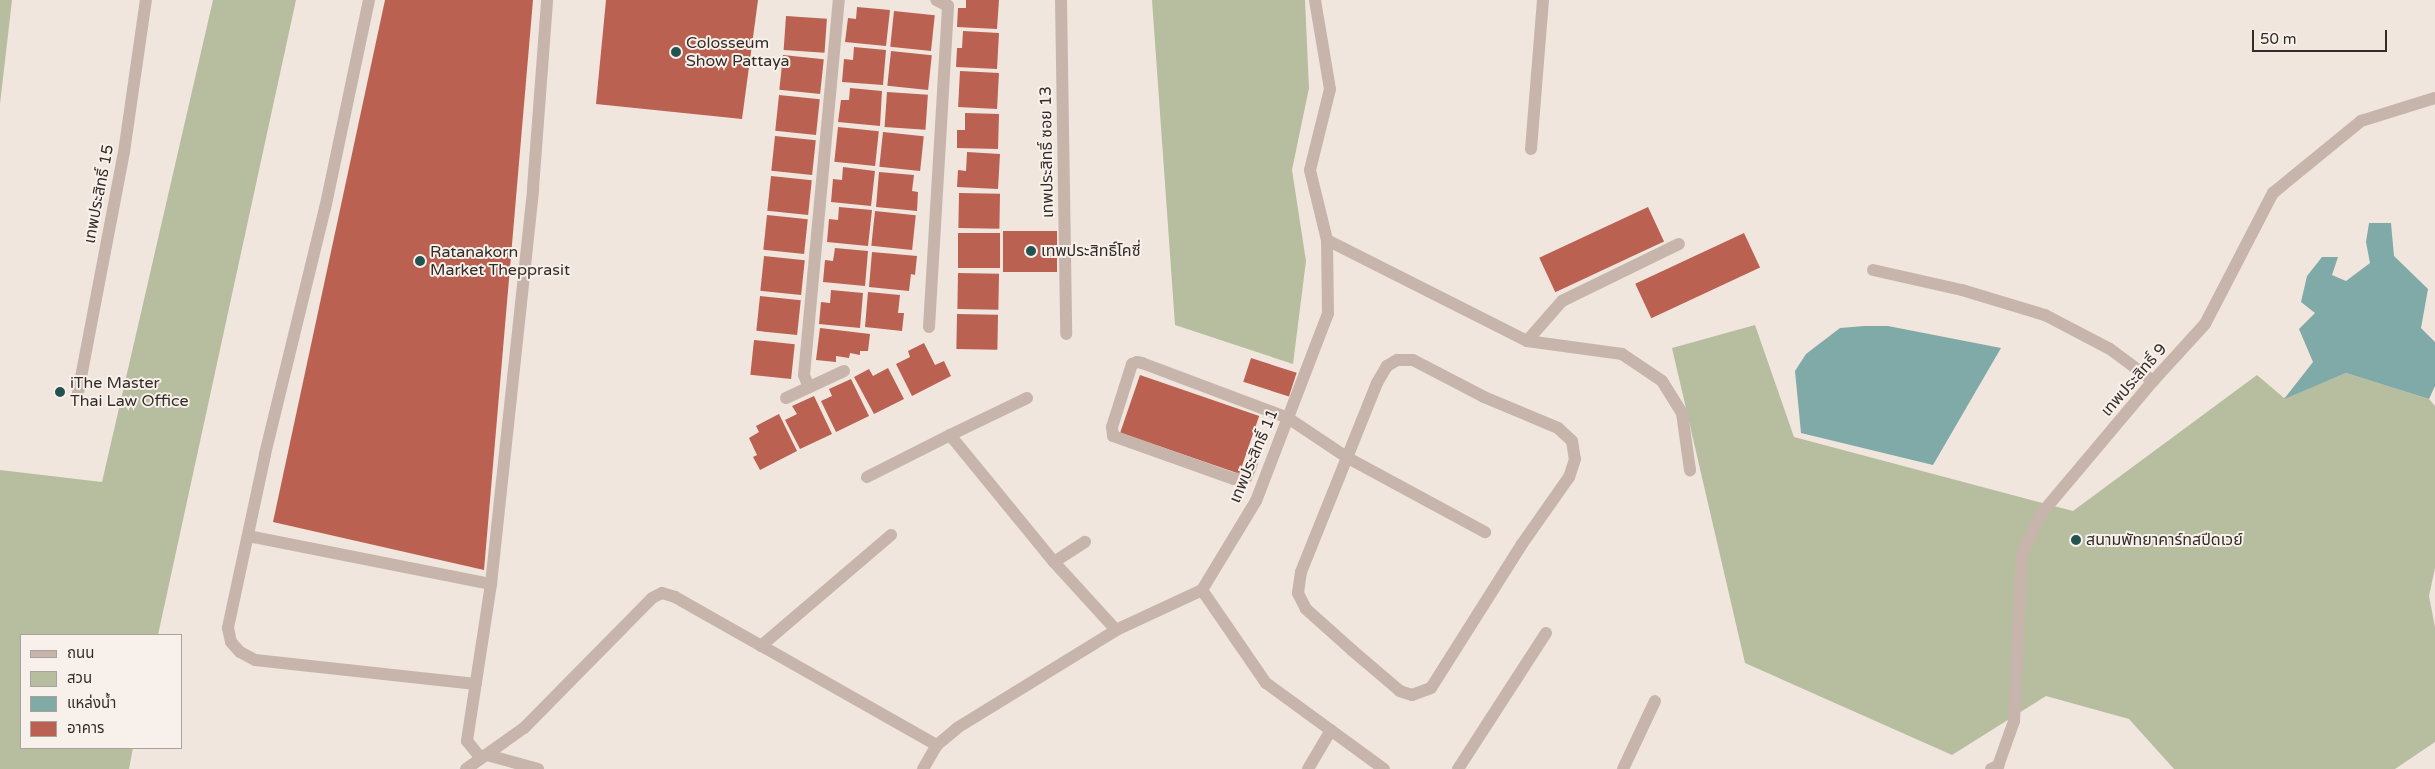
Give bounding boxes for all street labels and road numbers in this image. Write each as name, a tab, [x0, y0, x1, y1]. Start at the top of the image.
street label: เทพประสิทธิ์ ซอย 13	[1036, 86, 1058, 218]
street label: เทพประสิทธิ์ 15	[80, 143, 118, 245]
street label: เทพประสิทธิ์ 9	[2097, 340, 2171, 420]
street label: เทพประสิทธิ์ 11	[1226, 406, 1282, 506]

